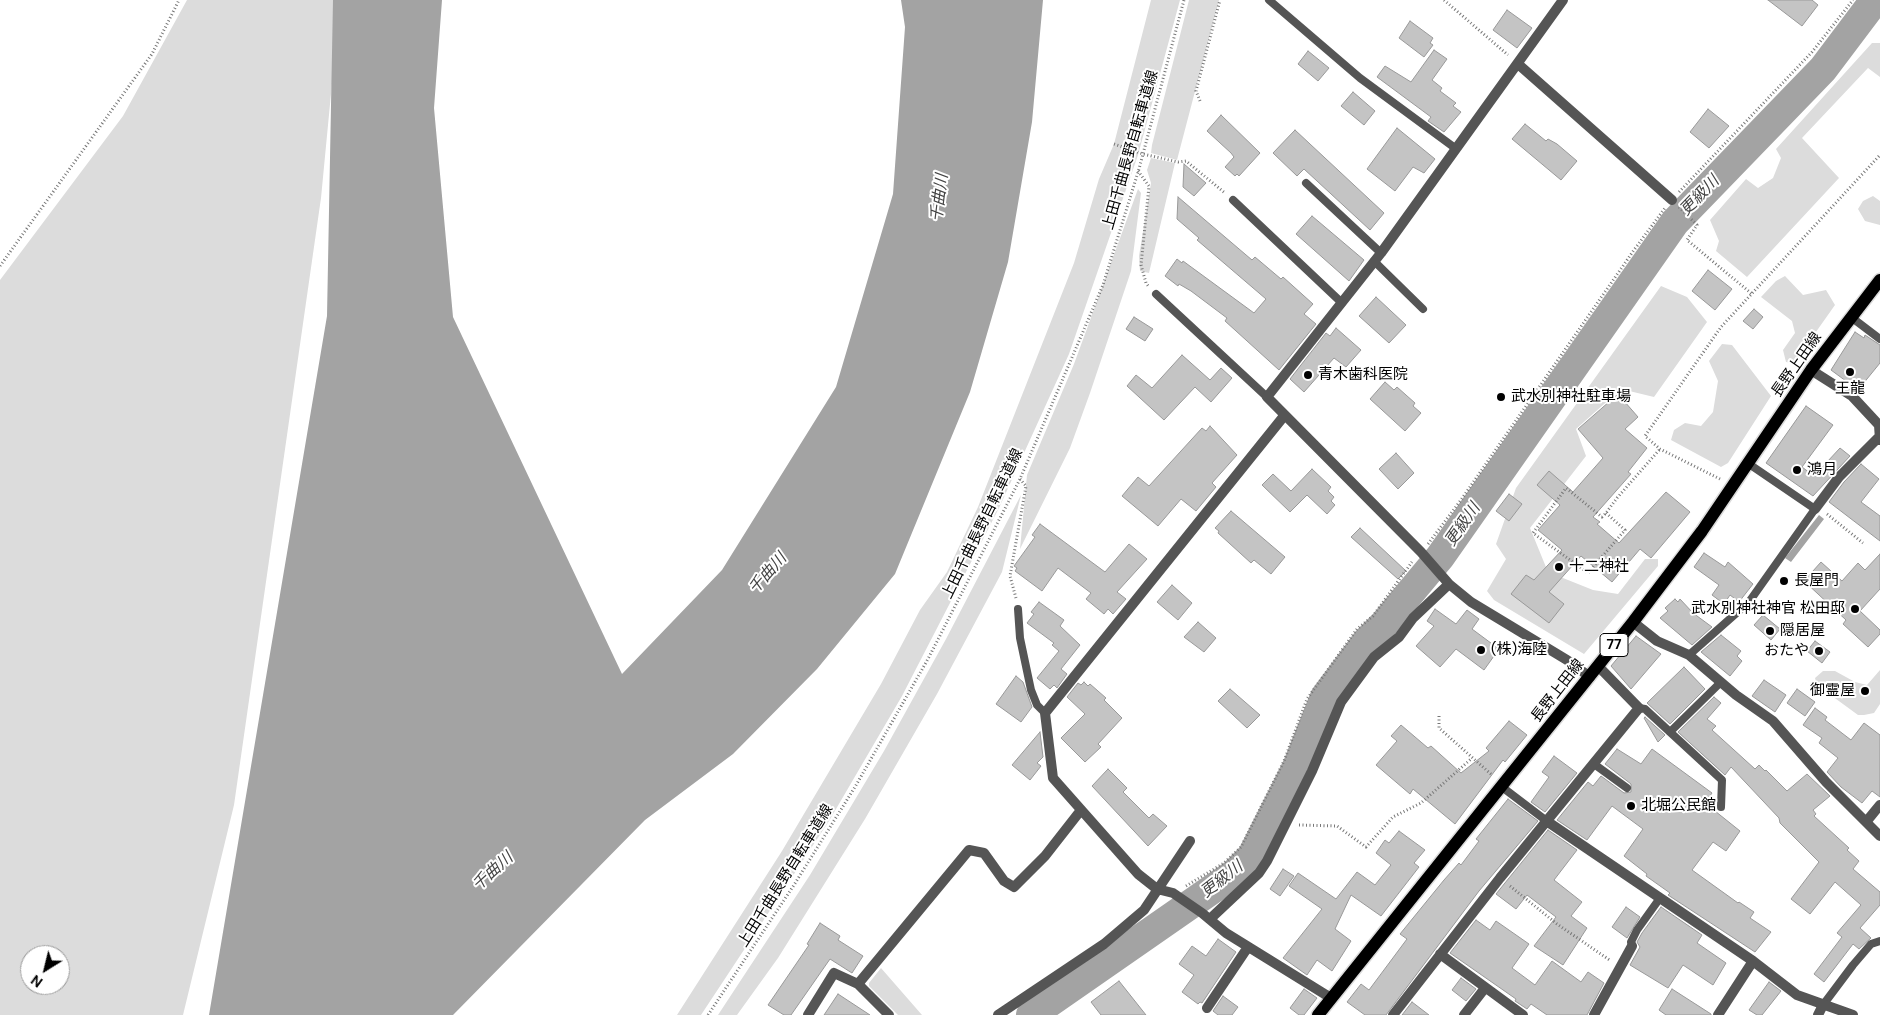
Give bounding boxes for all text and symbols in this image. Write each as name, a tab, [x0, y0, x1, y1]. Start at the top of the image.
street label: 上田千曲長野自転車道線	[1100, 68, 1162, 232]
water label: 更級川	[1676, 172, 1724, 220]
water label: 千曲川	[928, 173, 952, 223]
street label: 長野上田線	[1768, 329, 1826, 401]
place label: 青木歯科医院	[1318, 366, 1408, 384]
marker: 王龍	[1844, 366, 1856, 378]
marker: 青木歯科医院	[1302, 369, 1314, 381]
place label: 王龍	[1835, 380, 1865, 398]
place label: 武水別神社駐車場	[1511, 388, 1631, 406]
marker: 武水別神社駐車場	[1495, 391, 1507, 403]
street label: 上田千曲長野自転車道線	[939, 446, 1027, 602]
place label: 鴻月	[1807, 461, 1837, 479]
marker: 鴻月	[1791, 464, 1803, 476]
water label: 更級川	[1441, 500, 1485, 550]
water label: 千曲川	[745, 550, 791, 598]
place label: 十二神社	[1569, 558, 1629, 576]
marker: 十二神社	[1553, 561, 1565, 573]
place label: 長屋門	[1794, 572, 1839, 590]
marker: 長屋門	[1778, 575, 1790, 587]
place label: 武水別神社神官 松田邸	[1691, 600, 1845, 618]
marker: 武水別神社神官 松田邸	[1849, 603, 1861, 615]
place label: 隠居屋	[1780, 622, 1825, 640]
marker: 隠居屋	[1764, 625, 1776, 637]
road number: 77	[1600, 634, 1628, 656]
place label: (株)海陸	[1491, 641, 1547, 659]
place label: おたや	[1764, 642, 1809, 660]
marker: (株)海陸	[1475, 644, 1487, 656]
marker: おたや	[1813, 645, 1825, 657]
street label: 長野上田線	[1528, 656, 1588, 726]
place label: 御霊屋	[1810, 682, 1855, 700]
marker: 御霊屋	[1859, 685, 1871, 697]
place label: 北堀公民館	[1641, 797, 1716, 815]
marker: 北堀公民館	[1625, 800, 1637, 812]
street label: 上田千曲長野自転車道線	[735, 801, 837, 951]
water label: 千曲川	[469, 849, 517, 895]
water label: 更級川	[1197, 858, 1247, 902]
north arrow	[20, 945, 70, 995]
text: N	[27, 971, 46, 992]

